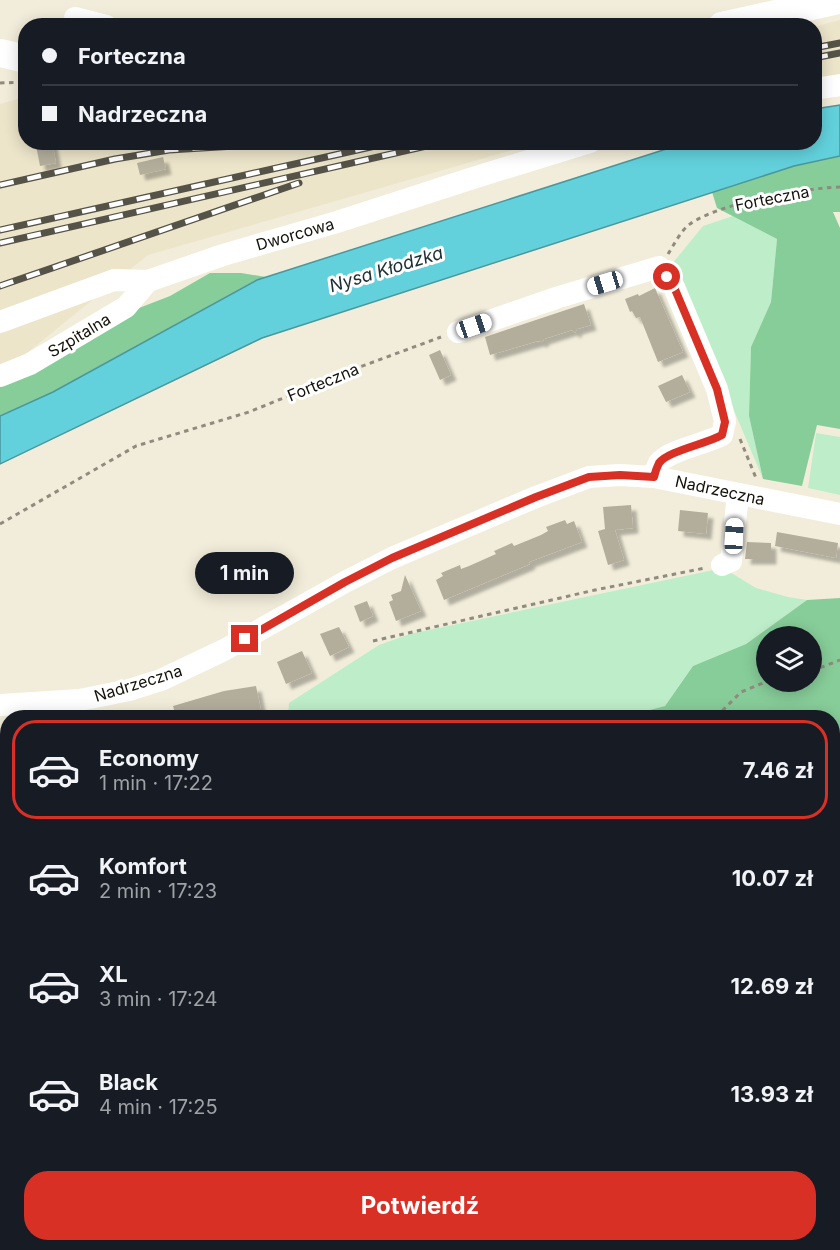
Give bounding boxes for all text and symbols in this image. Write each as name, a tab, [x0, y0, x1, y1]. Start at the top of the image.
text: Forteczna	[78, 43, 186, 69]
text: Nadrzeczna	[78, 101, 207, 127]
street label: Forteczna	[733, 181, 811, 215]
street label: Dworcowa	[254, 213, 336, 255]
water label: Nysa Kłodzka	[326, 242, 446, 296]
route start	[653, 263, 680, 290]
car	[585, 269, 625, 297]
street label: Szpitalna	[44, 309, 114, 361]
car	[454, 312, 494, 340]
street label: Forteczna	[284, 359, 362, 405]
street label: Nadrzeczna	[673, 471, 767, 509]
car	[724, 518, 744, 554]
callout: 1 min	[196, 552, 294, 594]
text: 1 min	[220, 561, 269, 585]
route end	[231, 625, 258, 652]
map controls	[756, 626, 822, 692]
button: layers	[756, 626, 822, 692]
street label: Nadrzeczna	[92, 660, 184, 706]
icon: car	[27, 743, 81, 797]
text: Economy	[99, 745, 199, 771]
text: 7.46 zł	[743, 757, 813, 783]
text: 1 min · 17:22	[99, 771, 213, 795]
icon: car	[27, 851, 81, 905]
text: Komfort	[99, 853, 187, 879]
text: 10.07 zł	[732, 865, 813, 891]
text: 2 min · 17:23	[99, 879, 217, 903]
icon: car	[27, 959, 81, 1013]
text: XL	[99, 961, 128, 987]
text: 12.69 zł	[731, 973, 813, 999]
text: 3 min · 17:24	[99, 987, 218, 1011]
icon: car	[27, 1067, 81, 1121]
text: Black	[99, 1069, 158, 1095]
text: 13.93 zł	[730, 1081, 813, 1107]
text: 4 min · 17:25	[99, 1095, 218, 1119]
button: Potwierdź	[24, 1171, 816, 1240]

